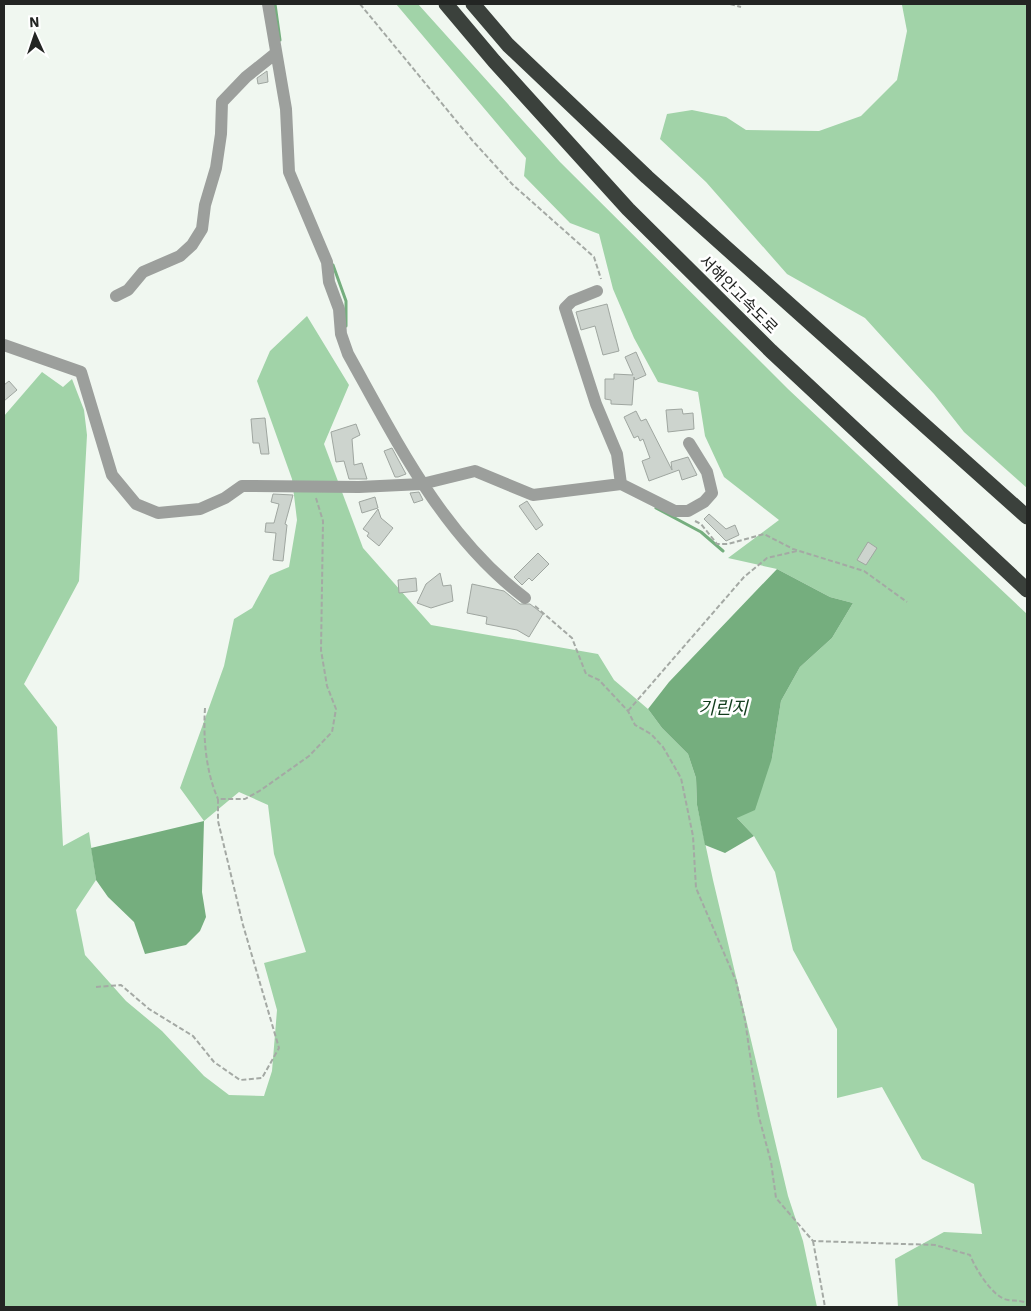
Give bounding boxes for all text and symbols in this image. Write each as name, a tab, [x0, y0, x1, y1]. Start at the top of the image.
north arrow	[10, 10, 60, 60]
text: N	[29, 13, 40, 31]
street label: 서해안고속도로	[695, 250, 783, 338]
water label: 기린지	[698, 696, 749, 719]

